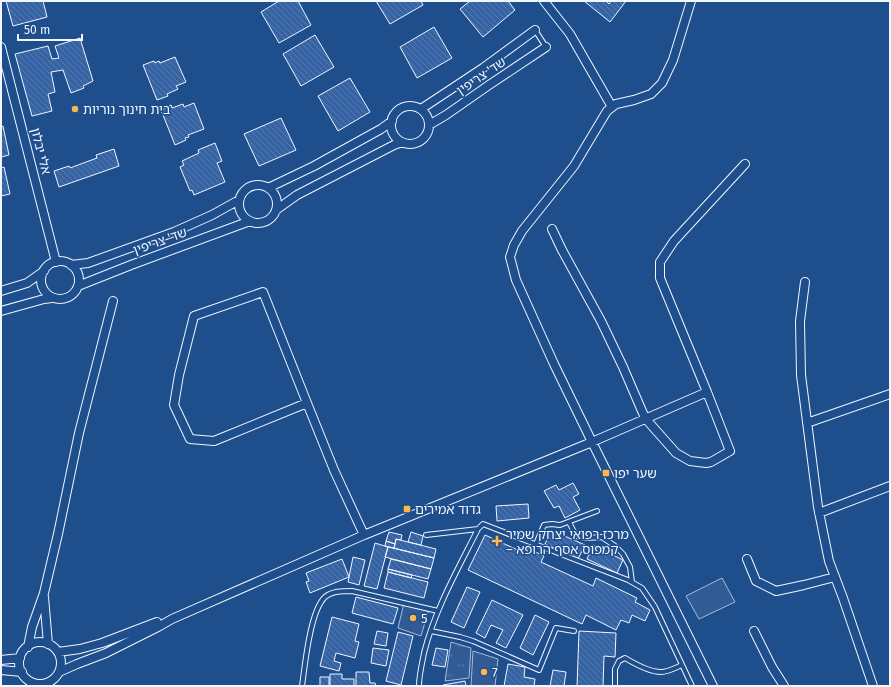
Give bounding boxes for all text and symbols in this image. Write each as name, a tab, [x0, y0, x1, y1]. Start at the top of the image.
scale bar	[18, 16, 82, 42]
text: 50 m	[24, 23, 50, 37]
street label: שד' צריפין	[453, 54, 509, 98]
place label: בית חינוך נוריות	[83, 102, 170, 117]
marker: בית חינוך נוריות	[70, 104, 80, 114]
street label: אלי יבלון	[28, 126, 54, 176]
street label: שד' צריפין	[131, 224, 189, 258]
place label: שער יפו	[614, 466, 657, 481]
marker: שער יפו	[601, 468, 611, 478]
place label: גדוד אמירים	[415, 502, 481, 517]
marker: גדוד אמירים	[402, 504, 412, 514]
place label: מרכז רפואי יצחק שמיר – קמפוס אסף הרופא	[506, 527, 629, 557]
marker: מרכז רפואי יצחק שמיר – קמפוס אסף הרופא	[491, 535, 503, 547]
place label: 5	[421, 611, 428, 626]
marker: 5	[408, 613, 418, 623]
place label: 7	[492, 665, 498, 680]
marker: 7	[479, 667, 489, 677]

